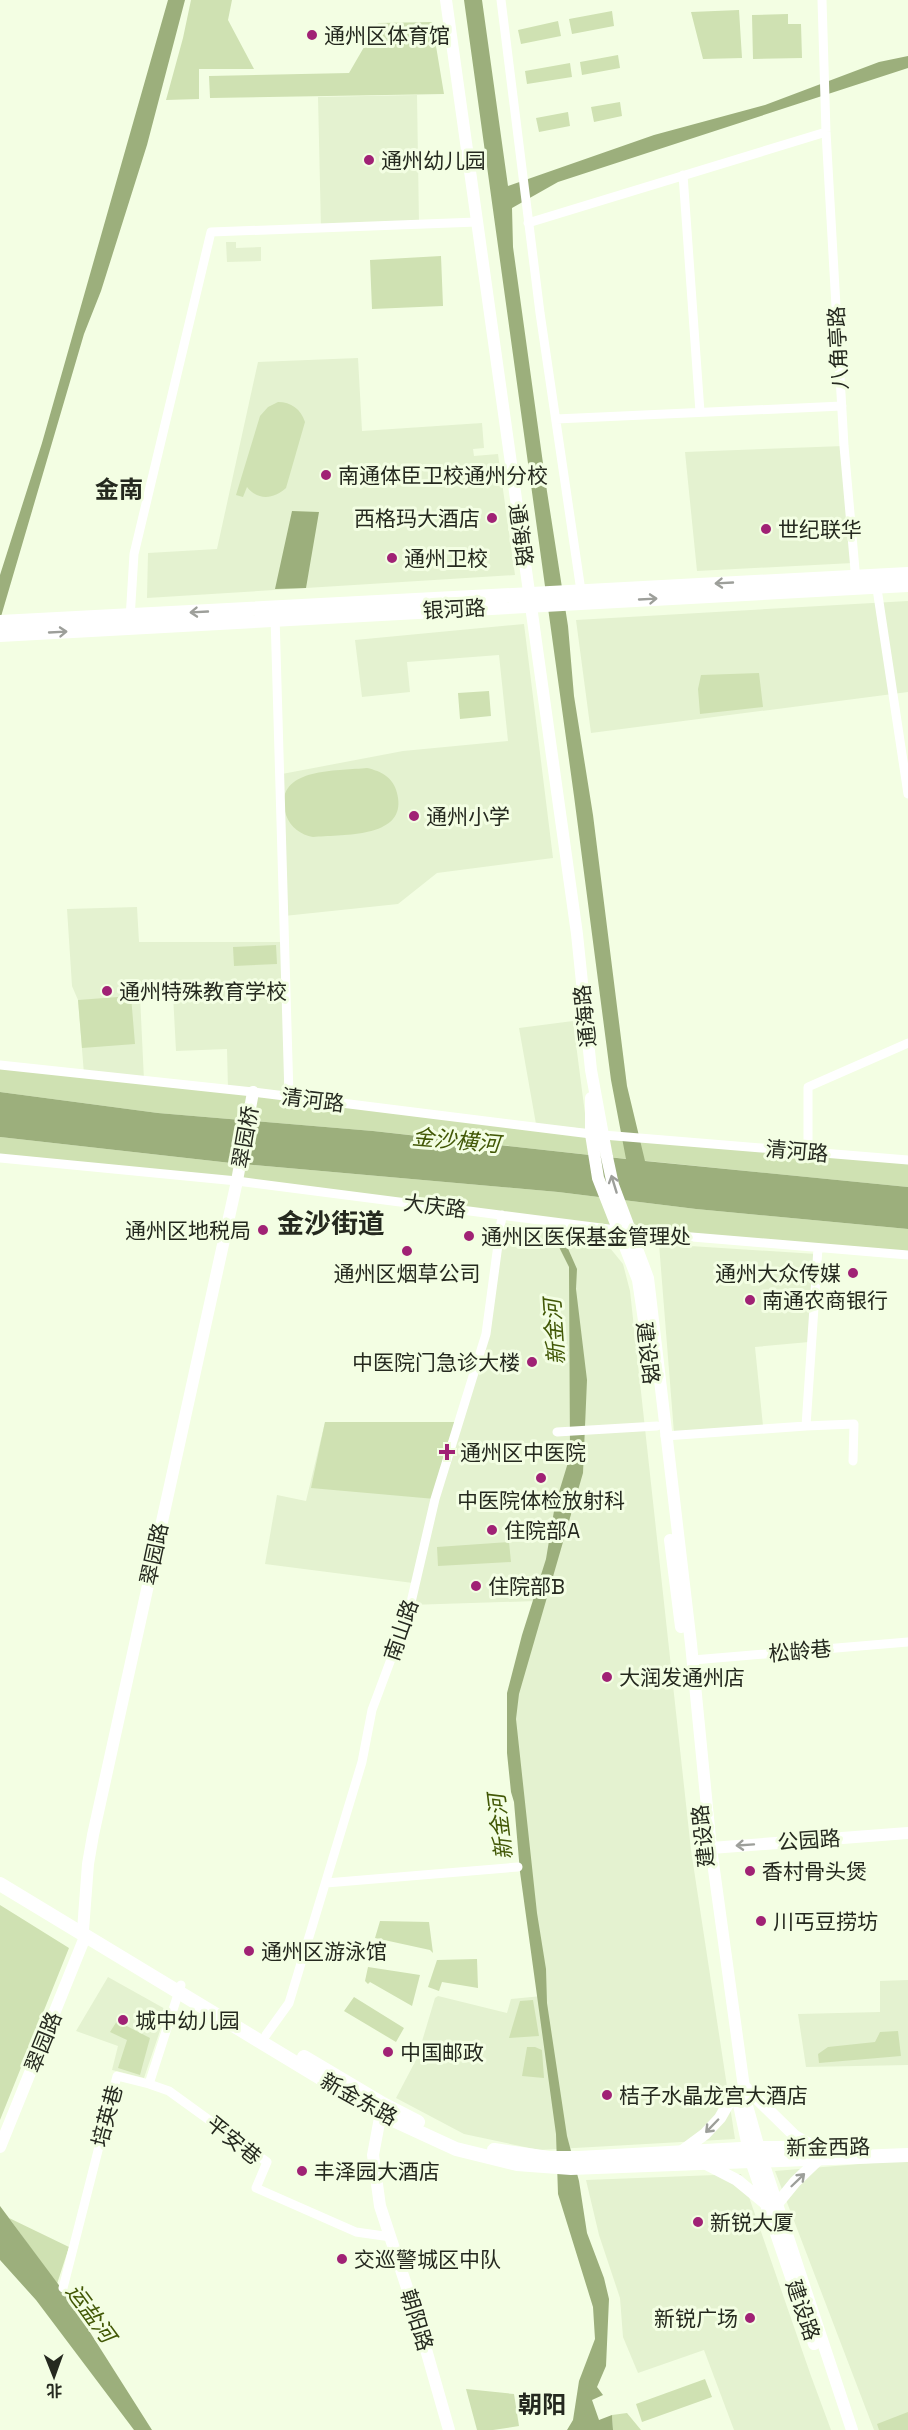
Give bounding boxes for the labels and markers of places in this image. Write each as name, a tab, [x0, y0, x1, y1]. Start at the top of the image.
place label: 通州区体育馆	[324, 22, 450, 49]
marker: 通州区体育馆	[305, 28, 319, 42]
place label: 通州幼儿园	[381, 147, 486, 174]
marker: 通州幼儿园	[362, 153, 376, 167]
place label: 南通体臣卫校通州分校	[338, 462, 548, 489]
marker: 南通体臣卫校通州分校	[319, 468, 333, 482]
place label: 西格玛大酒店	[354, 505, 480, 532]
marker: 西格玛大酒店	[485, 511, 499, 525]
place label: 世纪联华	[778, 516, 862, 543]
marker: 世纪联华	[759, 522, 773, 536]
place label: 通州卫校	[404, 545, 488, 572]
marker: 通州卫校	[385, 551, 399, 565]
place label: 通州小学	[426, 803, 510, 830]
marker: 通州小学	[407, 809, 421, 823]
place label: 通州特殊教育学校	[119, 978, 287, 1005]
marker: 通州特殊教育学校	[100, 984, 114, 998]
place label: 通州区地税局	[125, 1217, 251, 1244]
marker: 通州区地税局	[256, 1223, 270, 1237]
place label: 通州区医保基金管理处	[481, 1223, 691, 1250]
marker: 通州区医保基金管理处	[462, 1229, 476, 1243]
marker: 通州区烟草公司	[400, 1244, 414, 1258]
place label: 通州区烟草公司	[334, 1260, 481, 1287]
place label: 通州大众传媒	[715, 1260, 841, 1287]
marker: 通州大众传媒	[846, 1266, 860, 1280]
place label: 南通农商银行	[762, 1287, 888, 1314]
marker: 南通农商银行	[743, 1293, 757, 1307]
place label: 中医院门急诊大楼	[352, 1349, 520, 1376]
marker: 中医院门急诊大楼	[525, 1355, 539, 1369]
place label: 通州区中医院	[460, 1439, 586, 1466]
marker: 通州区中医院	[438, 1443, 456, 1461]
marker: 中医院体检放射科	[534, 1471, 548, 1485]
place label: 中医院体检放射科	[457, 1487, 625, 1514]
place label: 住院部A	[504, 1517, 580, 1544]
marker: 住院部A	[485, 1523, 499, 1537]
place label: 住院部B	[488, 1573, 565, 1600]
marker: 住院部B	[469, 1579, 483, 1593]
place label: 大润发通州店	[619, 1664, 745, 1691]
marker: 大润发通州店	[600, 1670, 614, 1684]
place label: 香村骨头煲	[762, 1858, 867, 1885]
marker: 香村骨头煲	[743, 1864, 757, 1878]
place label: 川丐豆捞坊	[773, 1908, 878, 1935]
marker: 川丐豆捞坊	[754, 1914, 768, 1928]
place label: 通州区游泳馆	[261, 1938, 387, 1965]
marker: 通州区游泳馆	[242, 1944, 256, 1958]
place label: 城中幼儿园	[135, 2007, 240, 2034]
marker: 城中幼儿园	[116, 2013, 130, 2027]
place label: 中国邮政	[400, 2039, 484, 2066]
marker: 中国邮政	[381, 2045, 395, 2059]
place label: 桔子水晶龙宫大酒店	[619, 2082, 808, 2109]
marker: 桔子水晶龙宫大酒店	[600, 2088, 614, 2102]
place label: 丰泽园大酒店	[314, 2158, 440, 2185]
marker: 丰泽园大酒店	[295, 2164, 309, 2178]
place label: 新锐大厦	[710, 2209, 794, 2236]
marker: 新锐大厦	[691, 2215, 705, 2229]
place label: 交巡警城区中队	[354, 2246, 501, 2273]
marker: 交巡警城区中队	[335, 2252, 349, 2266]
place label: 新锐广场	[654, 2305, 738, 2332]
marker: 新锐广场	[743, 2311, 757, 2325]

